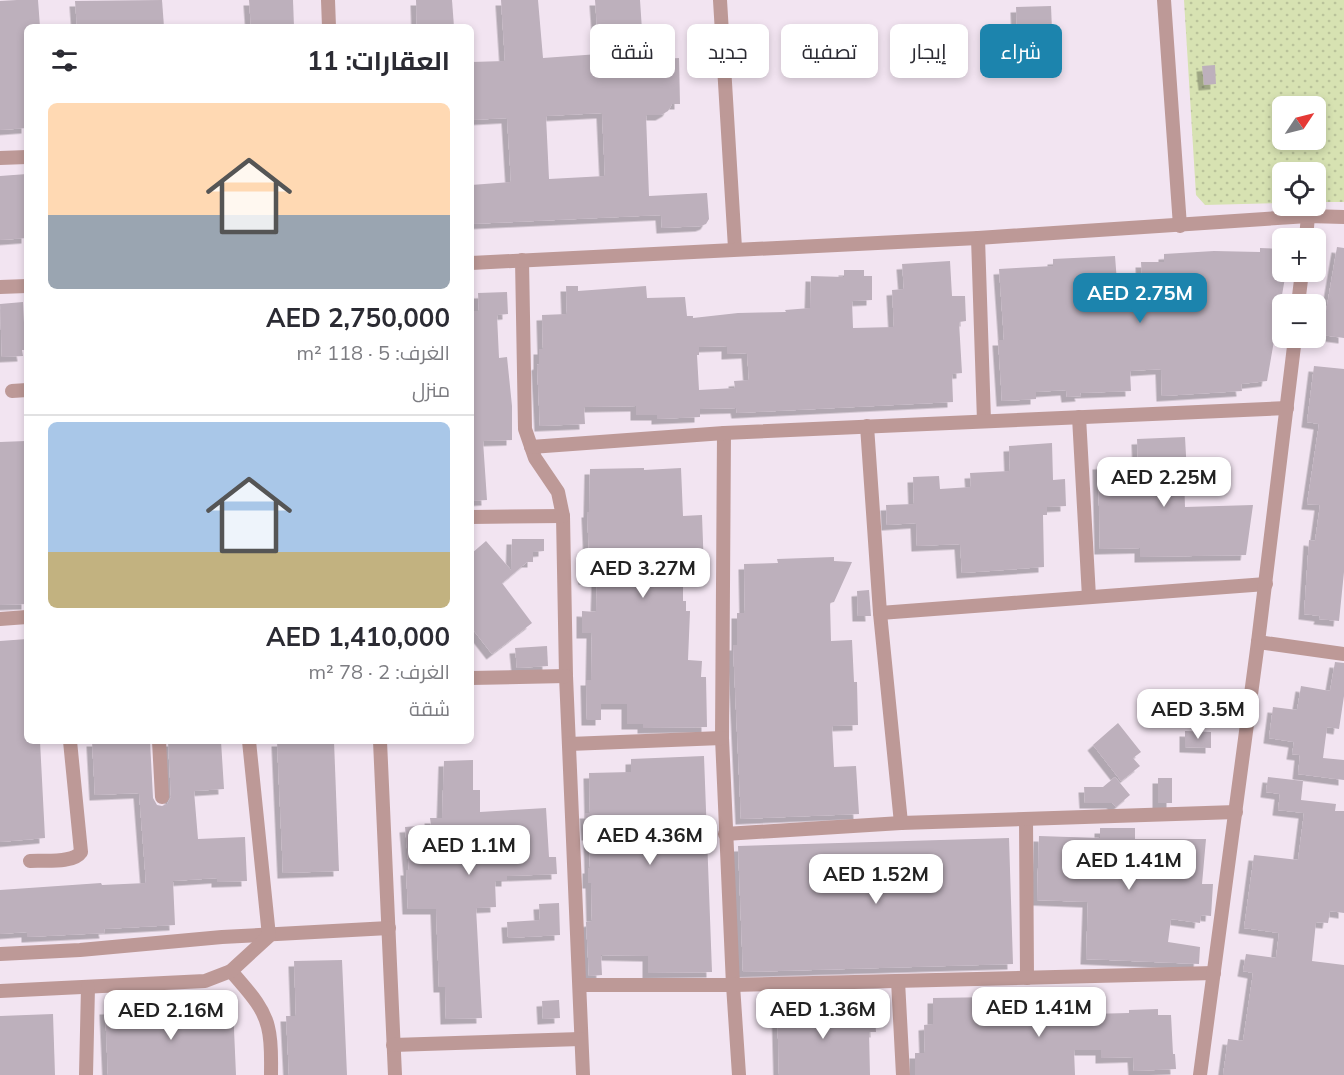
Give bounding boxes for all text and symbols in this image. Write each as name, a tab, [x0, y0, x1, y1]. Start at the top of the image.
chip: شقة	[590, 24, 675, 78]
chip: جديد	[687, 24, 769, 78]
chip: تصفية	[781, 24, 878, 78]
chip: إيجار	[890, 24, 968, 78]
chip: شراء	[980, 24, 1062, 78]
icon: filters	[48, 44, 81, 77]
text: العقارات: 11	[307, 44, 450, 77]
north arrow	[1272, 96, 1326, 150]
map controls	[1272, 96, 1326, 348]
icon: home	[195, 142, 303, 250]
button: locate	[1272, 162, 1326, 216]
button: +	[1272, 228, 1326, 282]
pin: AED 2.75M	[1071, 273, 1209, 324]
text: AED 2.75M	[1087, 280, 1193, 305]
button: −	[1272, 294, 1326, 348]
text: AED 2,750,000	[266, 301, 450, 334]
text: الغرف: 5 · 118 m²	[296, 340, 450, 365]
text: منزل	[412, 377, 450, 402]
pin: AED 2.25M	[1095, 457, 1233, 508]
icon: home	[195, 461, 303, 569]
text: AED 2.25M	[1111, 464, 1217, 489]
pin: AED 3.27M	[574, 548, 712, 599]
text: AED 3.27M	[590, 555, 696, 580]
text: AED 1,410,000	[266, 620, 450, 653]
text: الغرف: 2 · 78 m²	[308, 659, 450, 684]
pin: AED 3.5M	[1136, 689, 1260, 740]
text: شقة	[409, 696, 450, 721]
text: AED 3.5M	[1151, 696, 1245, 721]
pin: AED 4.36M	[581, 815, 719, 866]
text: AED 4.36M	[597, 822, 703, 847]
pin: AED 1.1M	[407, 825, 531, 876]
text: AED 1.1M	[422, 832, 516, 857]
pin: AED 1.41M	[1060, 840, 1198, 891]
text: AED 1.41M	[1076, 847, 1182, 872]
pin: AED 1.52M	[807, 854, 945, 905]
text: AED 1.52M	[823, 861, 929, 886]
pin: AED 1.41M	[970, 987, 1108, 1038]
pin: AED 1.36M	[754, 989, 892, 1040]
pin: AED 2.16M	[102, 990, 240, 1041]
text: AED 1.41M	[986, 994, 1092, 1019]
text: AED 1.36M	[770, 996, 876, 1021]
text: AED 2.16M	[118, 997, 224, 1022]

